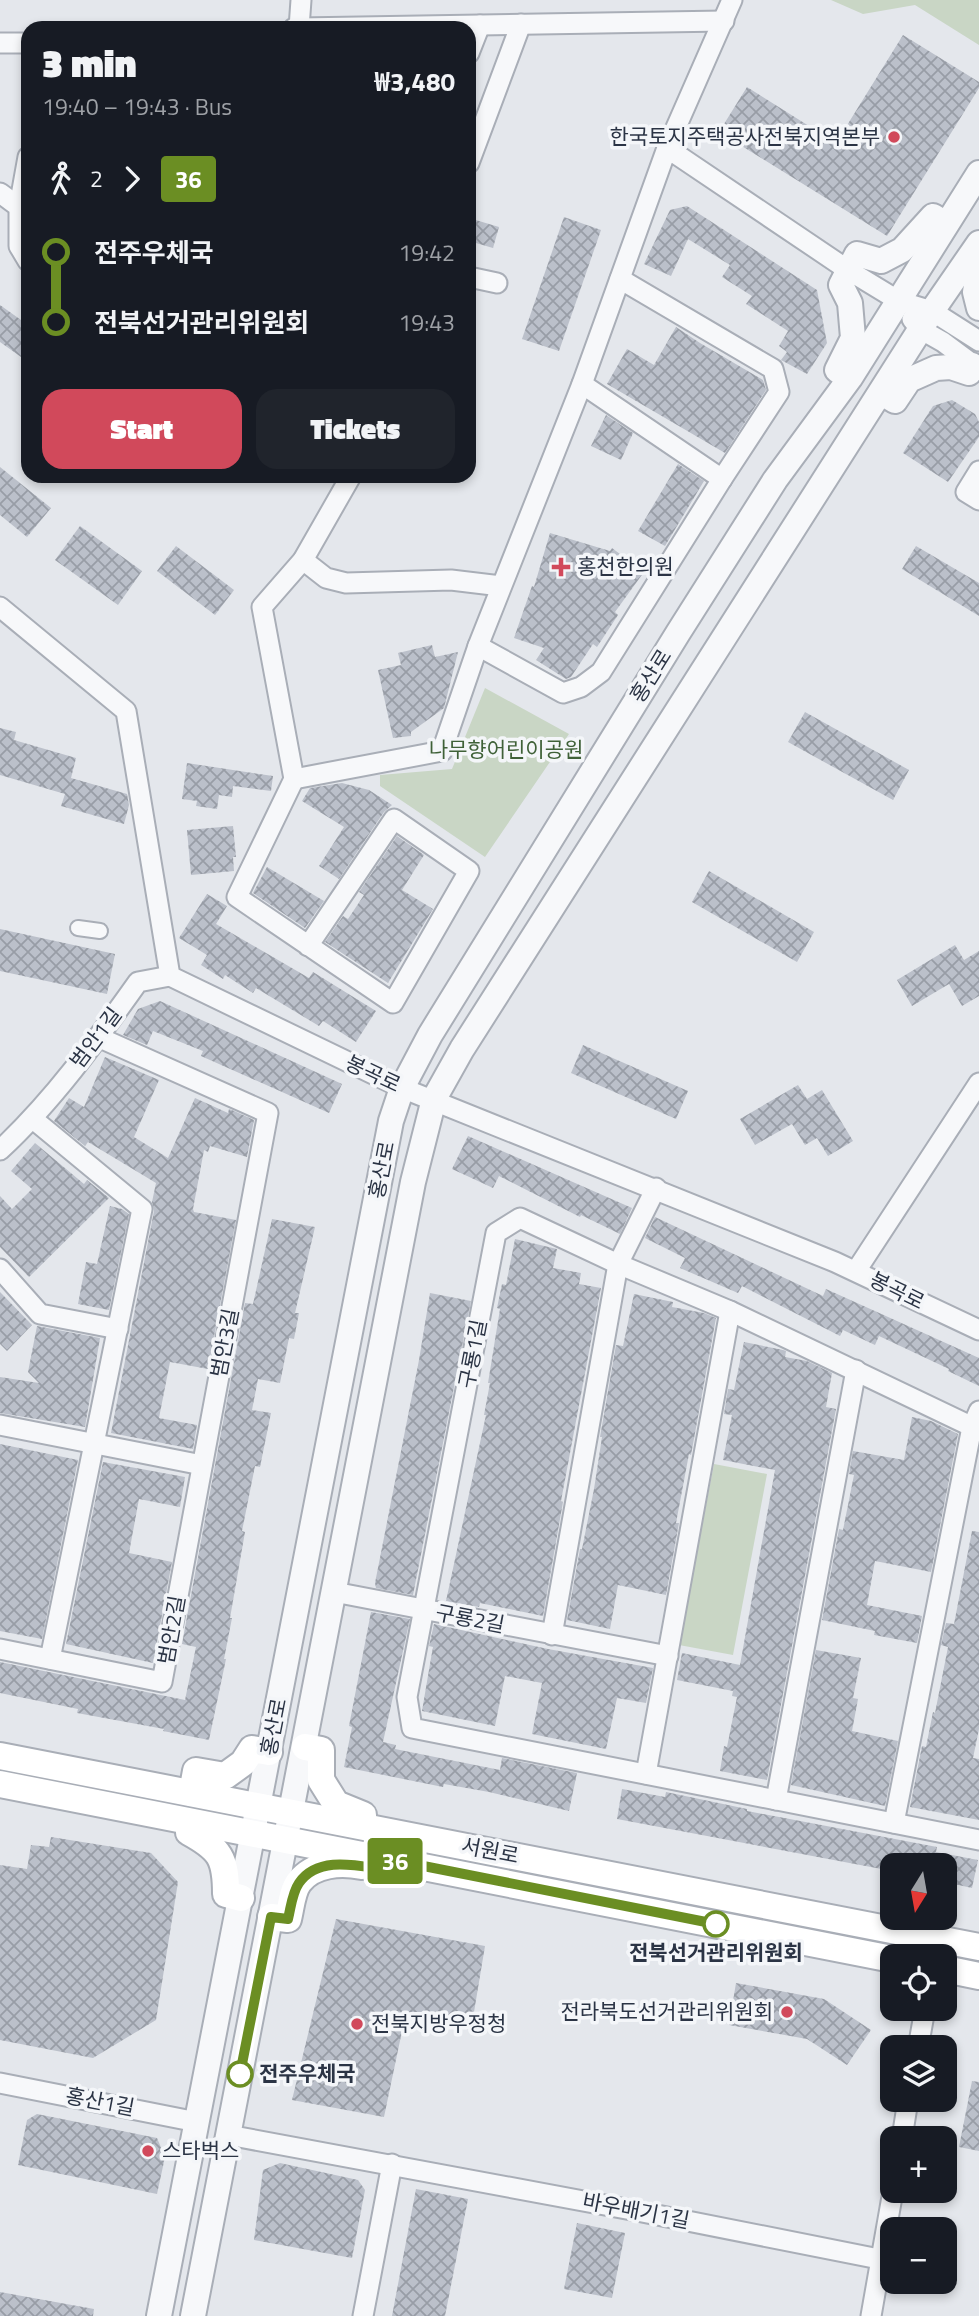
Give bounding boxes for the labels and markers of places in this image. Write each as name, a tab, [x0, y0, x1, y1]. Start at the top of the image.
place label: 한국토지주택공사전북지역본부	[610, 120, 880, 152]
marker: 한국토지주택공사전북지역본부	[886, 129, 902, 145]
place label: 홍천한의원	[577, 550, 674, 582]
marker: 홍천한의원	[551, 557, 571, 577]
marker: 전북선거관리위원회	[703, 1911, 729, 1937]
place label: 전북선거관리위원회	[629, 1936, 803, 1968]
place label: 전라북도선거관리위원회	[560, 1995, 773, 2027]
marker: 전라북도선거관리위원회	[779, 2004, 795, 2020]
place label: 전북지방우정청	[371, 2007, 506, 2039]
marker: 전북지방우정청	[349, 2016, 365, 2032]
place label: 전주우체국	[259, 2057, 356, 2089]
marker: 전주우체국	[227, 2061, 253, 2087]
place label: 스타벅스	[162, 2134, 239, 2166]
marker: 스타벅스	[140, 2143, 156, 2159]

